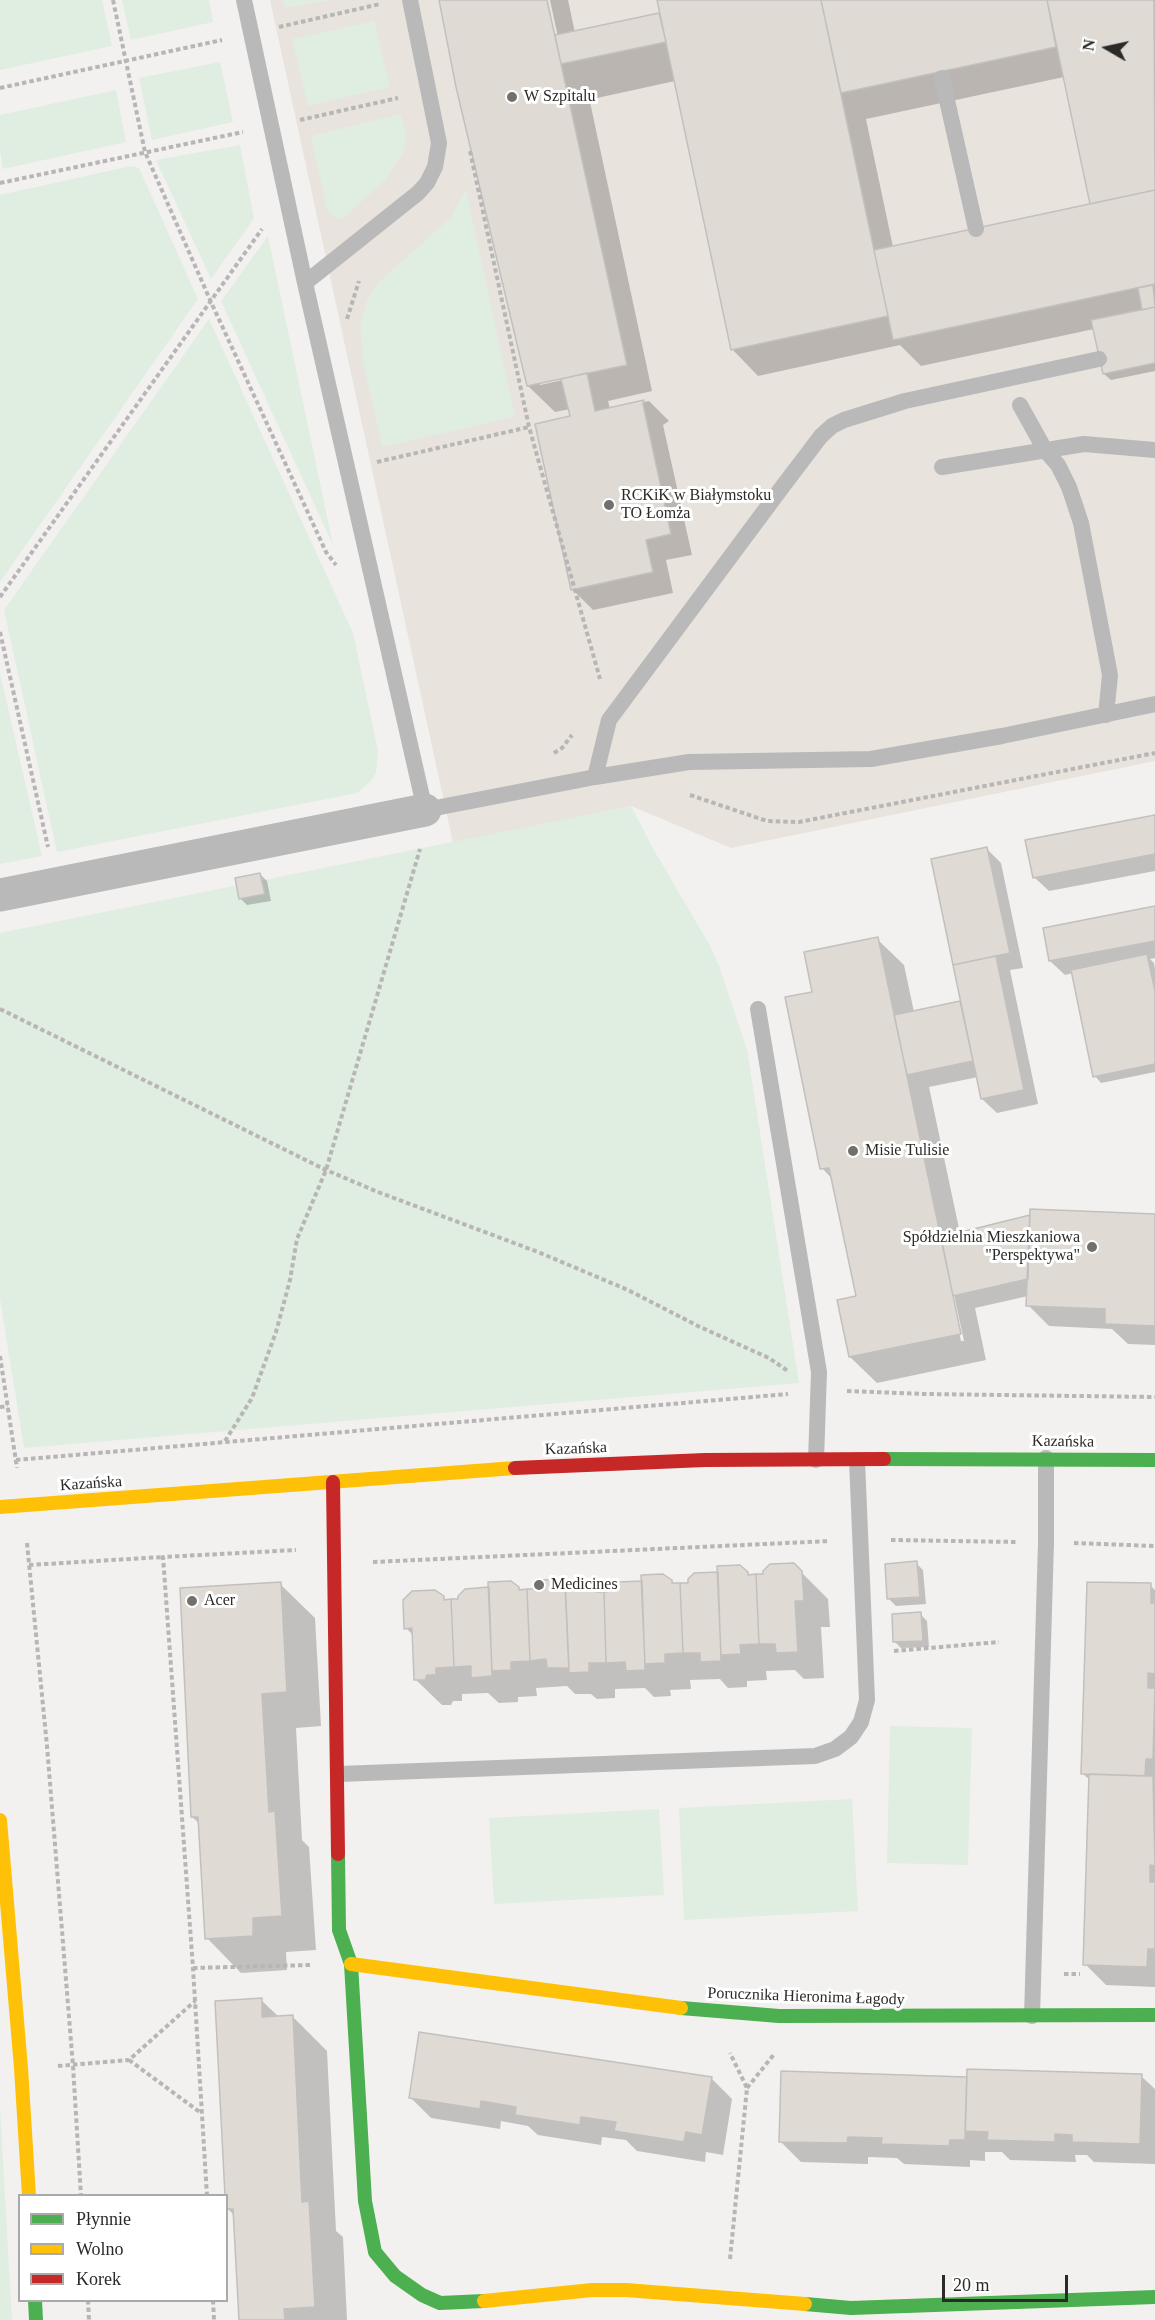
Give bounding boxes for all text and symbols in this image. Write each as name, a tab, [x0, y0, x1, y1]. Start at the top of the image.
north arrow	[1077, 18, 1137, 78]
text: N	[1079, 38, 1098, 52]
place label: W Szpitalu	[524, 87, 596, 107]
marker: W Szpitalu	[505, 90, 519, 104]
place label: RCKiK w Białymstoku TO Łomża	[621, 486, 771, 524]
marker: RCKiK w Białymstoku TO Łomża	[602, 498, 616, 512]
place label: Misie Tulisie	[865, 1141, 949, 1161]
marker: Misie Tulisie	[846, 1144, 860, 1158]
place label: Spółdzielnia Mieszkaniowa "Perspektywa"	[903, 1228, 1080, 1266]
marker: Spółdzielnia Mieszkaniowa "Perspektywa"	[1085, 1240, 1099, 1254]
street label: Kazańska	[1032, 1432, 1094, 1452]
street label: Kazańska	[545, 1438, 607, 1460]
street label: Kazańska	[59, 1472, 123, 1496]
place label: Medicines	[551, 1575, 618, 1595]
marker: Medicines	[532, 1578, 546, 1592]
place label: Acer	[204, 1591, 235, 1611]
marker: Acer	[185, 1594, 199, 1608]
street label: Porucznika Hieronima Łagody	[707, 1984, 905, 2010]
legend	[18, 2194, 228, 2302]
text: Płynnie	[76, 2209, 131, 2229]
text: Wolno	[76, 2239, 124, 2259]
scale bar	[945, 2263, 1071, 2301]
text: Korek	[76, 2269, 121, 2289]
text: 20 m	[953, 2275, 990, 2295]

